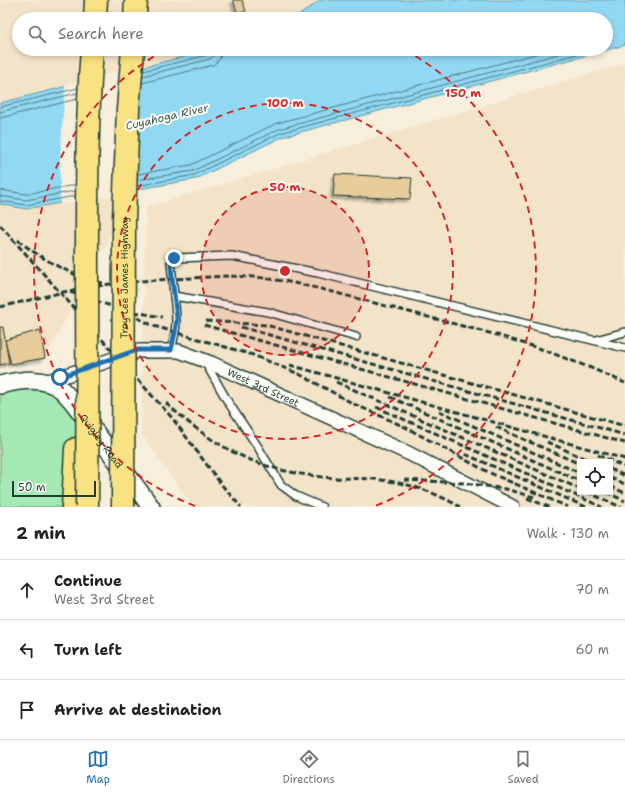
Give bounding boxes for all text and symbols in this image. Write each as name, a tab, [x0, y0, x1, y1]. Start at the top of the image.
search box	[12, 12, 613, 56]
icon: search	[26, 23, 48, 45]
text: Search here	[58, 24, 144, 44]
text: 150 m	[445, 85, 481, 101]
text: 100 m	[267, 95, 304, 111]
water label: Cuyahoga River	[124, 100, 211, 134]
text: 50 m	[270, 179, 301, 195]
street label: Troy Lee James Highway	[117, 217, 131, 339]
route end	[165, 249, 183, 267]
centre of rings	[278, 264, 292, 278]
street label: West 3rd Street	[225, 365, 301, 409]
route start	[51, 368, 69, 386]
street label: Quigley Road	[77, 411, 127, 471]
map controls	[577, 459, 613, 495]
button: locate	[577, 459, 613, 495]
scale bar	[12, 479, 96, 498]
text: 50 m	[18, 480, 46, 495]
text: 2 min	[16, 522, 66, 544]
text: Walk · 130 m	[527, 525, 609, 542]
text: Continue	[54, 571, 122, 591]
icon: ahead	[16, 579, 38, 601]
text: 70 m	[575, 581, 609, 598]
text: West 3rd Street	[54, 591, 155, 608]
icon: left	[16, 639, 38, 661]
text: Turn left	[54, 640, 122, 660]
text: 60 m	[576, 641, 609, 658]
icon: arrive	[16, 699, 38, 721]
text: Arrive at destination	[54, 700, 222, 720]
tab: Map	[86, 748, 110, 787]
tab: Directions	[282, 748, 335, 787]
tab: Saved	[507, 748, 539, 787]

